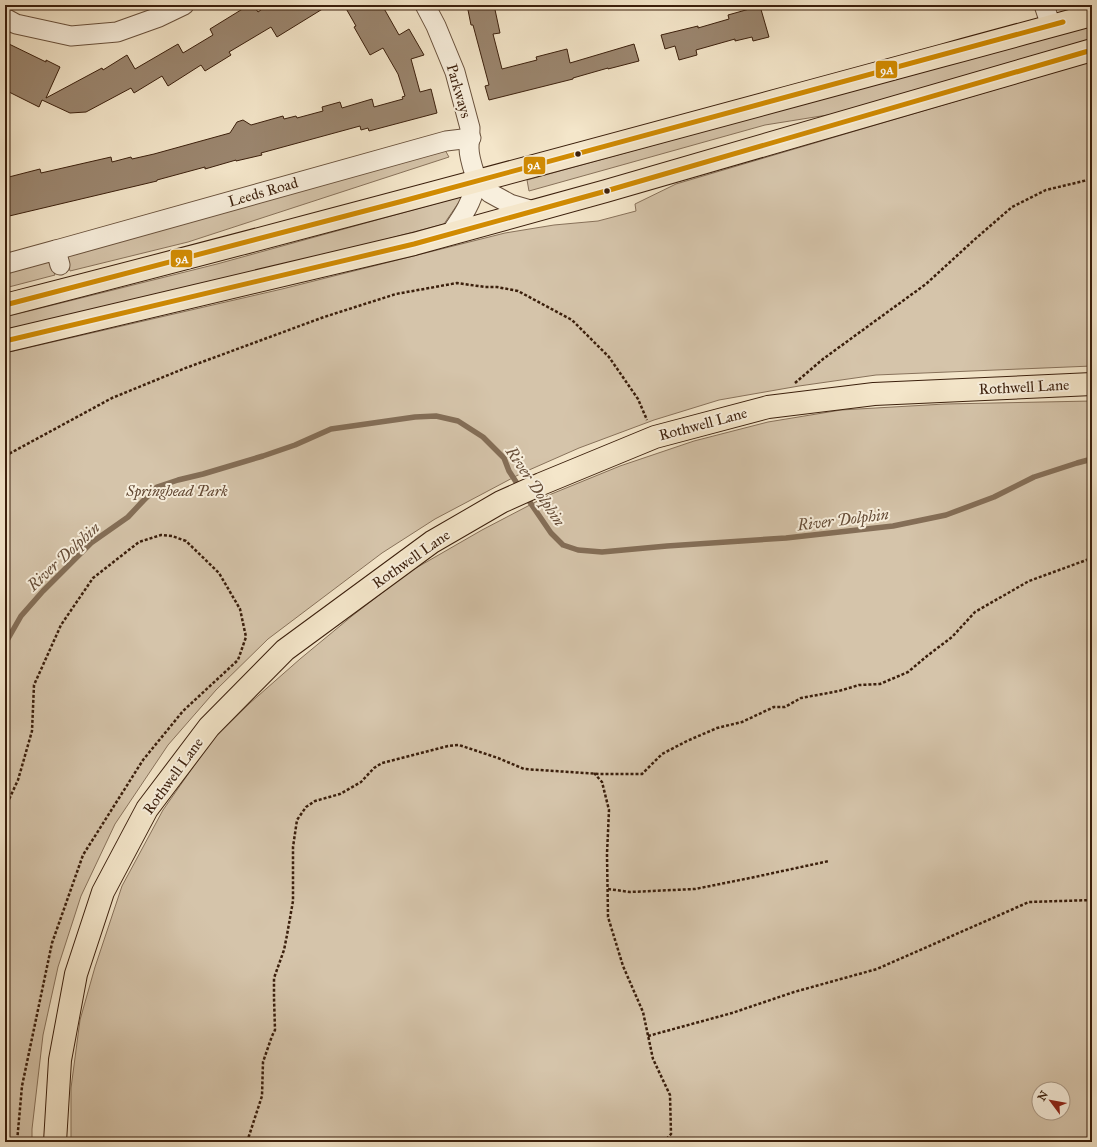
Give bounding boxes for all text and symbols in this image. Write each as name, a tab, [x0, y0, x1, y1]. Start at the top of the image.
line badge: 9A	[875, 60, 898, 79]
street label: Parkways	[443, 62, 475, 120]
text: 9A	[880, 64, 894, 78]
unlabelled marker	[573, 149, 583, 159]
line badge: 9A	[523, 156, 546, 175]
text: 9A	[527, 159, 541, 173]
street label: Leeds Road	[226, 173, 300, 211]
unlabelled marker	[602, 186, 612, 196]
line badge: 9A	[170, 249, 193, 268]
text: 9A	[175, 253, 189, 267]
street label: Rothwell Lane	[978, 376, 1070, 398]
street label: Rothwell Lane	[657, 404, 749, 444]
water label: River Dolphin	[501, 442, 570, 531]
park label: Springhead Park	[125, 482, 228, 501]
water label: River Dolphin	[795, 504, 891, 536]
water label: River Dolphin	[22, 518, 105, 596]
street label: Rothwell Lane	[369, 526, 453, 592]
street label: Rothwell Lane	[139, 734, 207, 818]
north arrow	[1031, 1081, 1071, 1121]
text: N	[1035, 1088, 1051, 1103]

